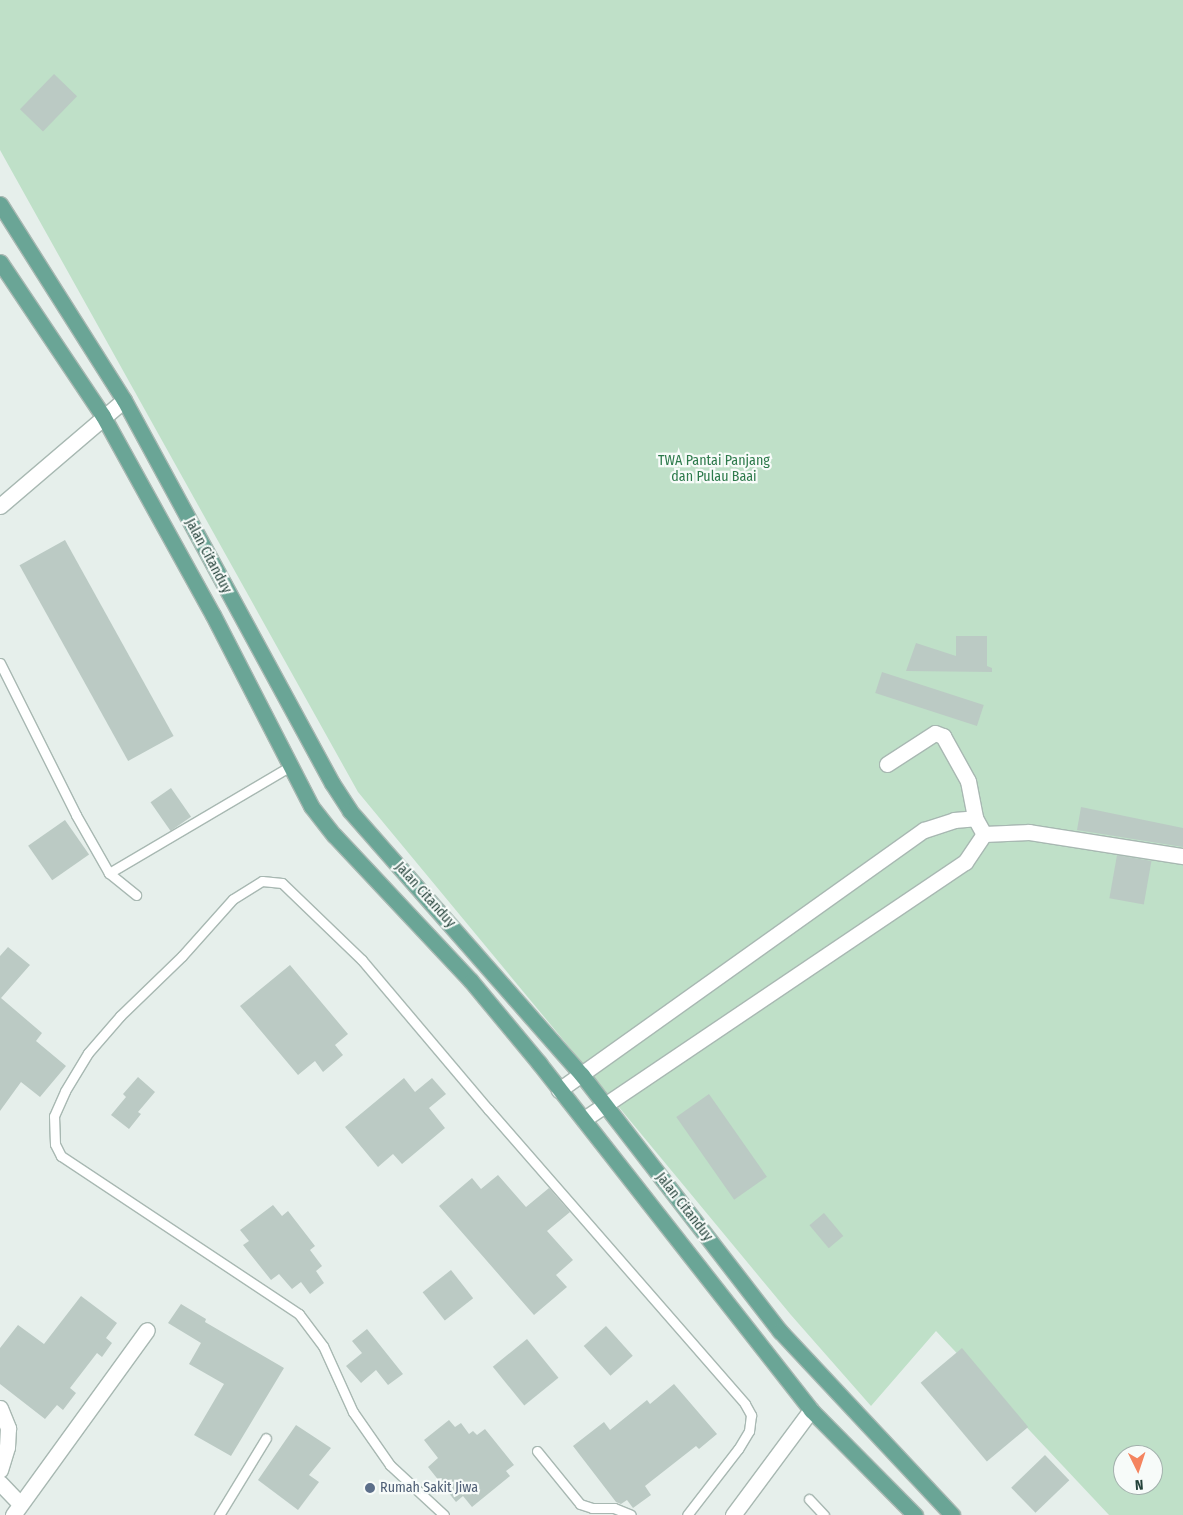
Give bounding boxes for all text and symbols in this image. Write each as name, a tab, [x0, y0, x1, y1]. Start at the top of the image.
park label: TWA Pantai Panjang dan Pulau Baai	[658, 453, 770, 486]
street label: Jalan Citanduy	[181, 516, 235, 596]
street label: Jalan Citanduy	[391, 859, 459, 931]
street label: Jalan Citanduy	[652, 1169, 716, 1245]
north arrow	[1113, 1445, 1163, 1495]
text: N	[1134, 1476, 1144, 1493]
place label: Rumah Sakit Jiwa	[380, 1480, 478, 1496]
marker: Rumah Sakit Jiwa	[364, 1482, 376, 1494]

